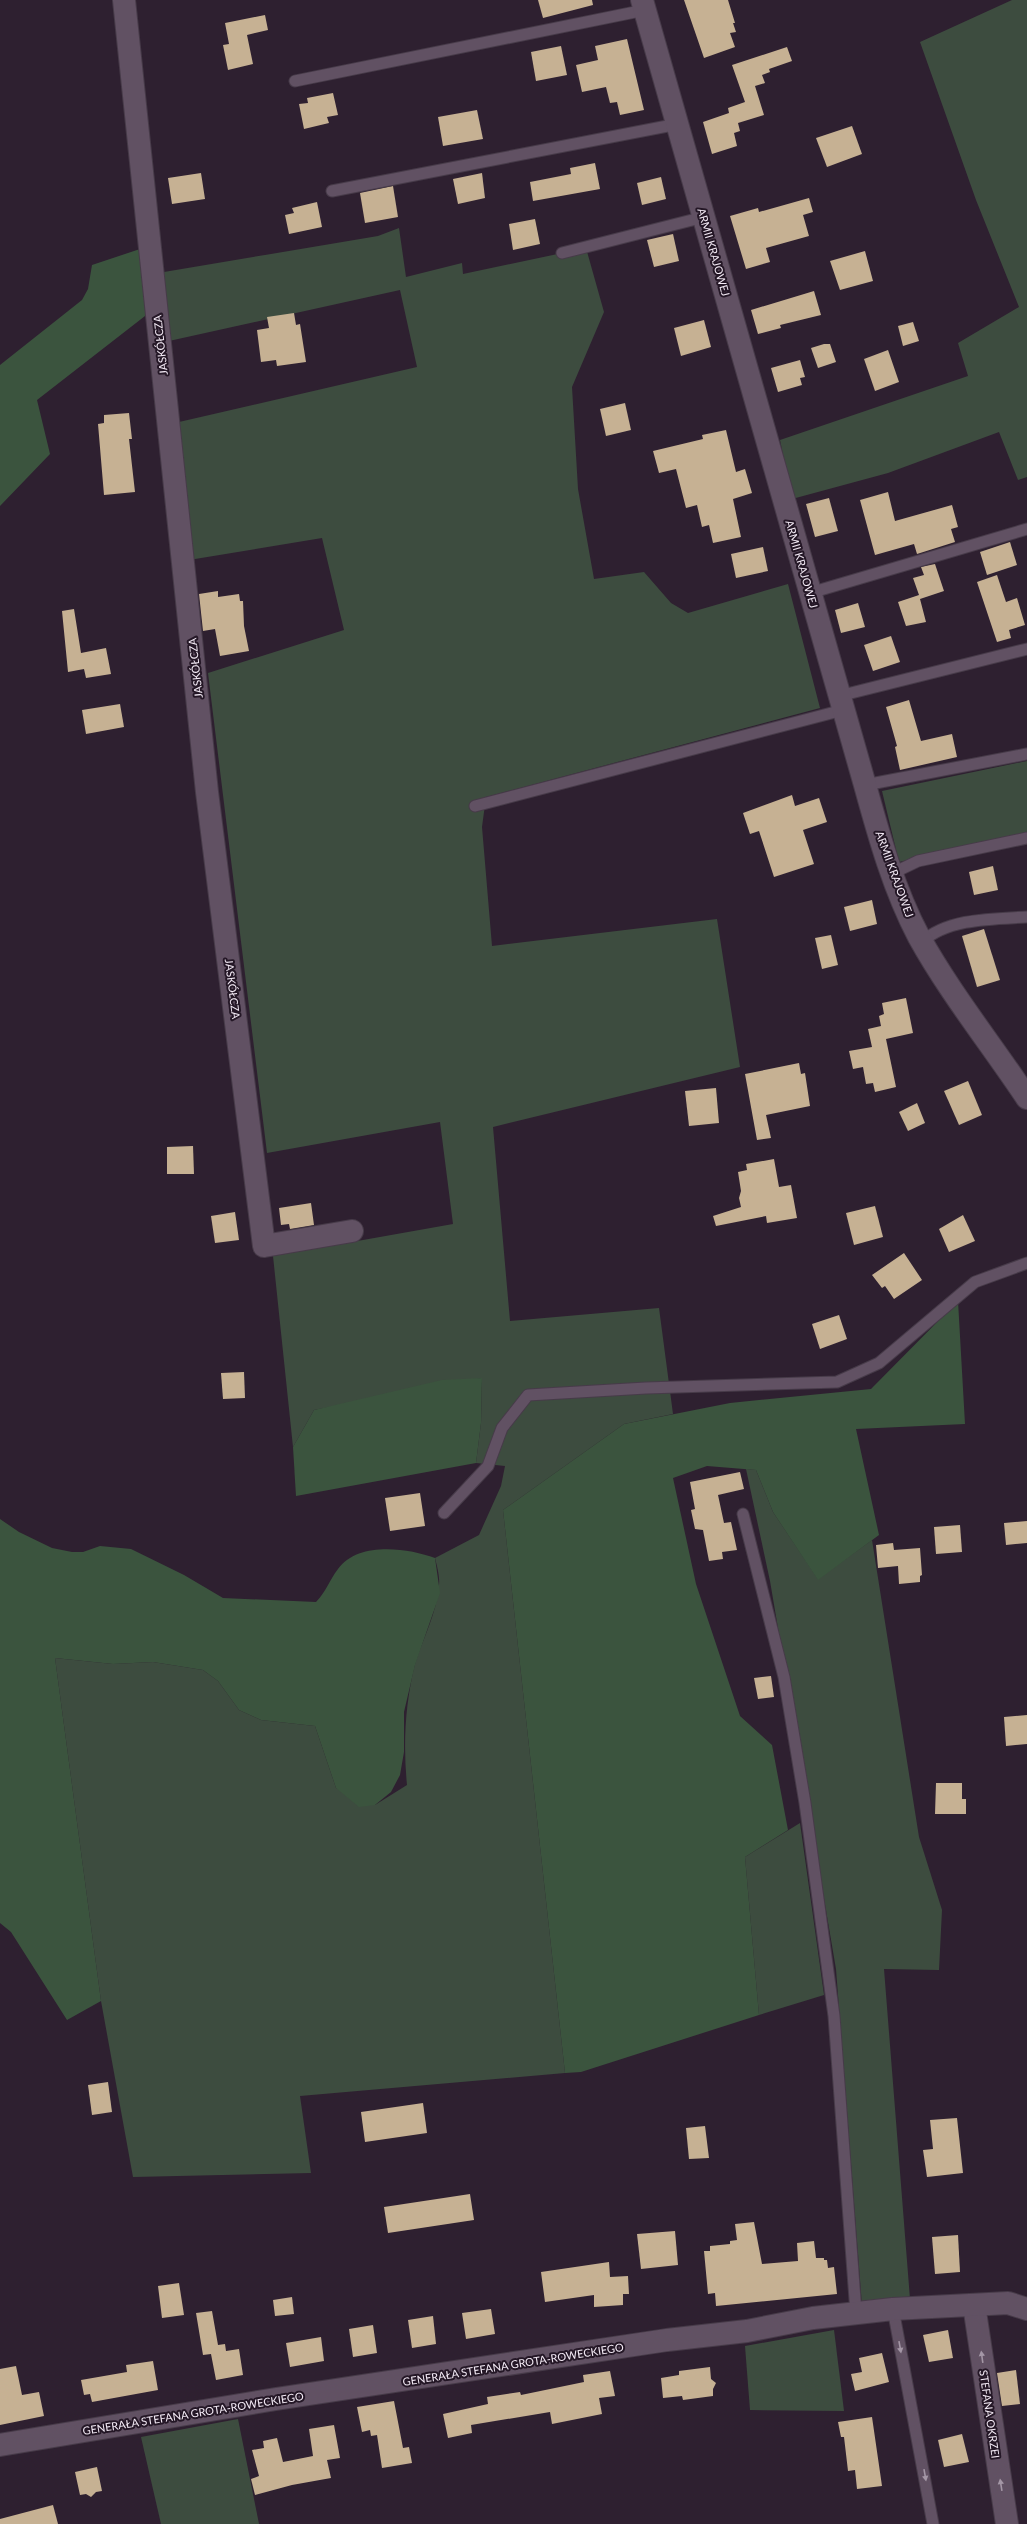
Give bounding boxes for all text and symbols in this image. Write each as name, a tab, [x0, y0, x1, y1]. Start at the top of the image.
street label: ARMII KRAJOWEJ	[695, 207, 733, 297]
street label: JASKÓŁCZA	[150, 314, 170, 376]
street label: ARMII KRAJOWEJ	[783, 519, 821, 609]
street label: JASKÓŁCZA	[185, 637, 205, 699]
street label: ARMII KRAJOWEJ	[873, 829, 917, 919]
street label: JASKÓŁCZA	[223, 958, 243, 1020]
street label: GENERAŁA STEFANA GROTA-ROWECKIEGO	[402, 2340, 625, 2388]
one-way arrow	[897, 2341, 903, 2353]
one-way arrow	[979, 2351, 985, 2363]
street label: STEFANA OKRZEI	[977, 2369, 1003, 2459]
street label: GENERAŁA STEFANA GROTA-ROWECKIEGO	[82, 2389, 305, 2437]
one-way arrow	[922, 2469, 928, 2481]
one-way arrow	[998, 2479, 1004, 2492]

